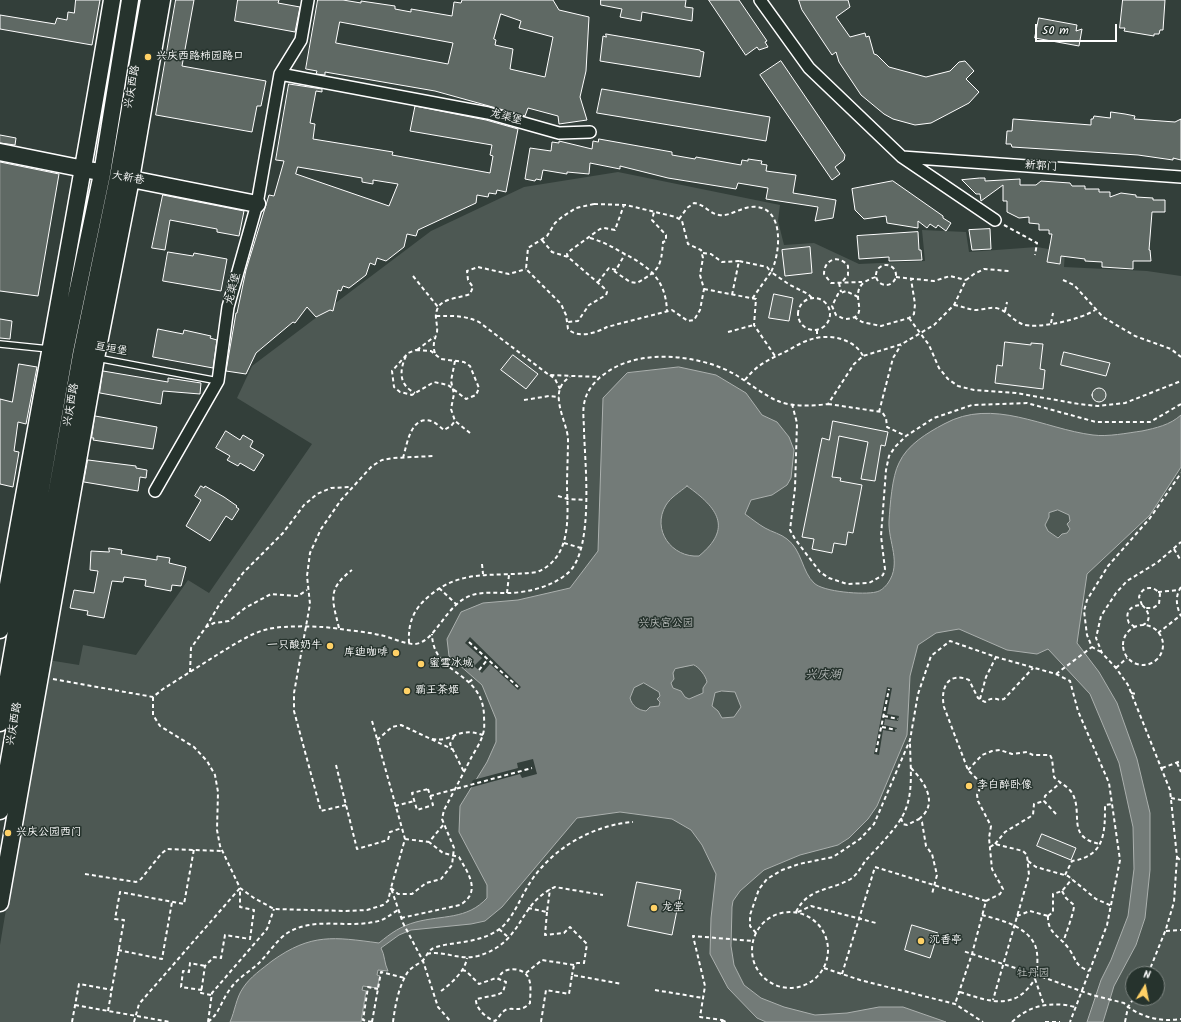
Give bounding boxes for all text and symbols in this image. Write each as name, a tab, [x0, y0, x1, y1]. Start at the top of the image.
scale bar	[1037, 16, 1119, 42]
text: 50 m	[1042, 21, 1069, 40]
place label: 兴庆西路柿园路口	[156, 50, 244, 64]
marker: 兴庆西路柿园路口	[143, 52, 153, 62]
street label: 兴庆西路	[123, 64, 143, 110]
street label: 龙渠堡	[488, 107, 524, 129]
street label: 新郭门	[1024, 159, 1058, 175]
street label: 大新巷	[111, 170, 145, 188]
street label: 龙渠堡	[223, 271, 245, 307]
street label: 亘垣堡	[94, 340, 128, 360]
street label: 兴庆西路	[62, 382, 82, 428]
park label: 兴庆宫公园	[639, 617, 693, 631]
place label: 一只酸奶牛	[267, 639, 322, 653]
marker: 一只酸奶牛	[325, 641, 335, 651]
place label: 库迪咖啡	[344, 646, 388, 660]
marker: 库迪咖啡	[391, 648, 401, 658]
place label: 蜜雪冰城	[429, 657, 473, 671]
marker: 蜜雪冰城	[416, 659, 426, 669]
water label: 兴庆湖	[805, 669, 841, 683]
place label: 霸王茶姬	[415, 684, 459, 698]
marker: 霸王茶姬	[402, 686, 412, 696]
street label: 兴庆西路	[5, 701, 25, 747]
place label: 李白醉卧像	[977, 779, 1032, 793]
marker: 李白醉卧像	[964, 781, 974, 791]
place label: 兴庆公园西门	[16, 826, 82, 840]
marker: 兴庆公园西门	[3, 828, 13, 838]
place label: 龙堂	[662, 901, 684, 915]
marker: 龙堂	[649, 903, 659, 913]
place label: 沉香亭	[929, 934, 962, 948]
marker: 沉香亭	[916, 936, 926, 946]
north arrow	[1125, 966, 1165, 1006]
text: N	[1142, 966, 1152, 985]
park label: 牡丹园	[1017, 967, 1049, 981]

